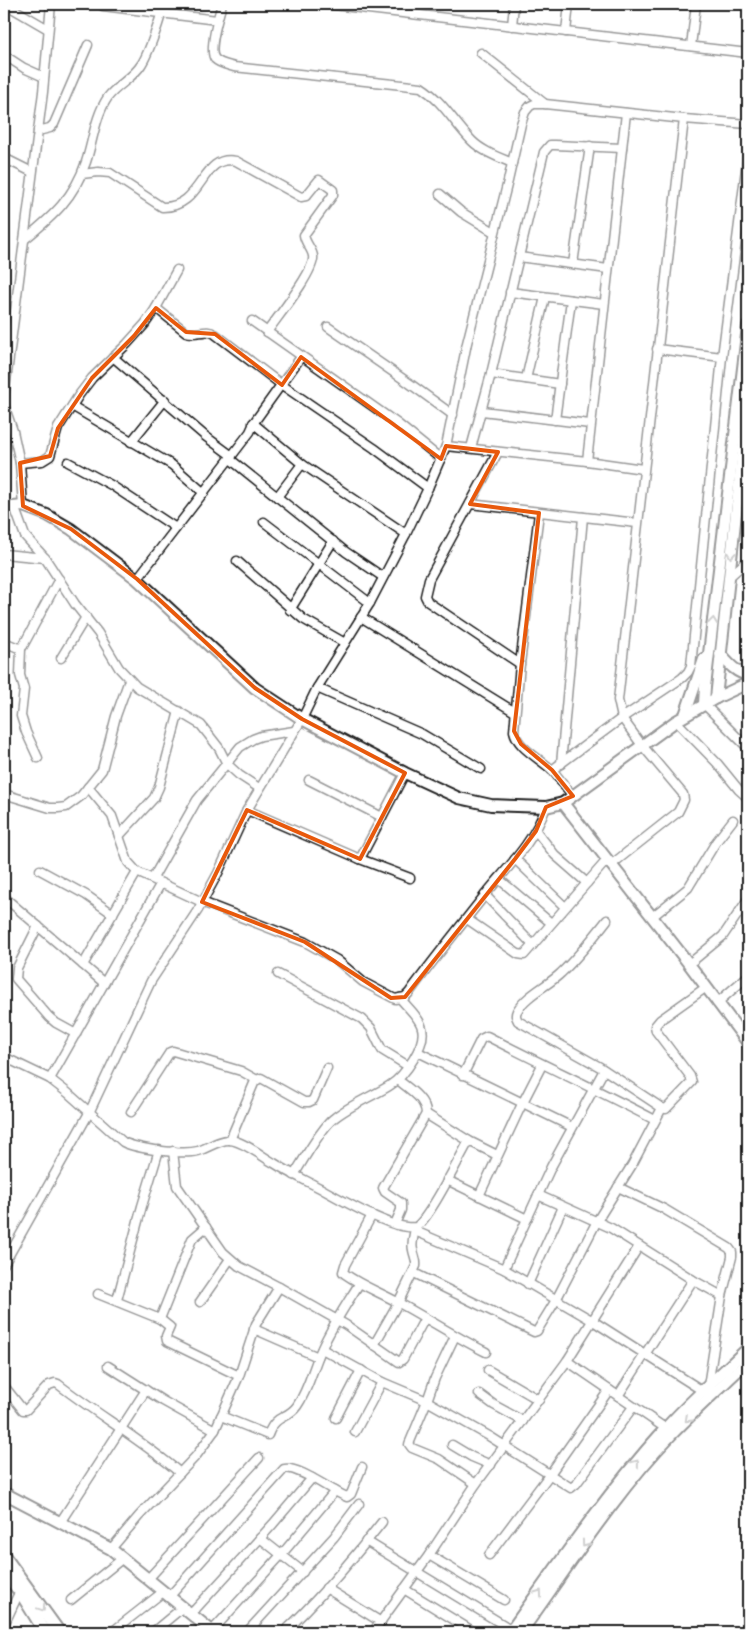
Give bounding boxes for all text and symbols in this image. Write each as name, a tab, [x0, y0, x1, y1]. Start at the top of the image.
one-way arrow	[726, 551, 737, 559]
one-way arrow	[707, 617, 718, 625]
one-way arrow	[685, 1413, 694, 1422]
one-way arrow	[630, 1459, 639, 1468]
one-way arrow	[582, 1538, 591, 1548]
one-way arrow	[533, 1589, 542, 1599]
one-way arrow	[36, 1602, 45, 1612]

